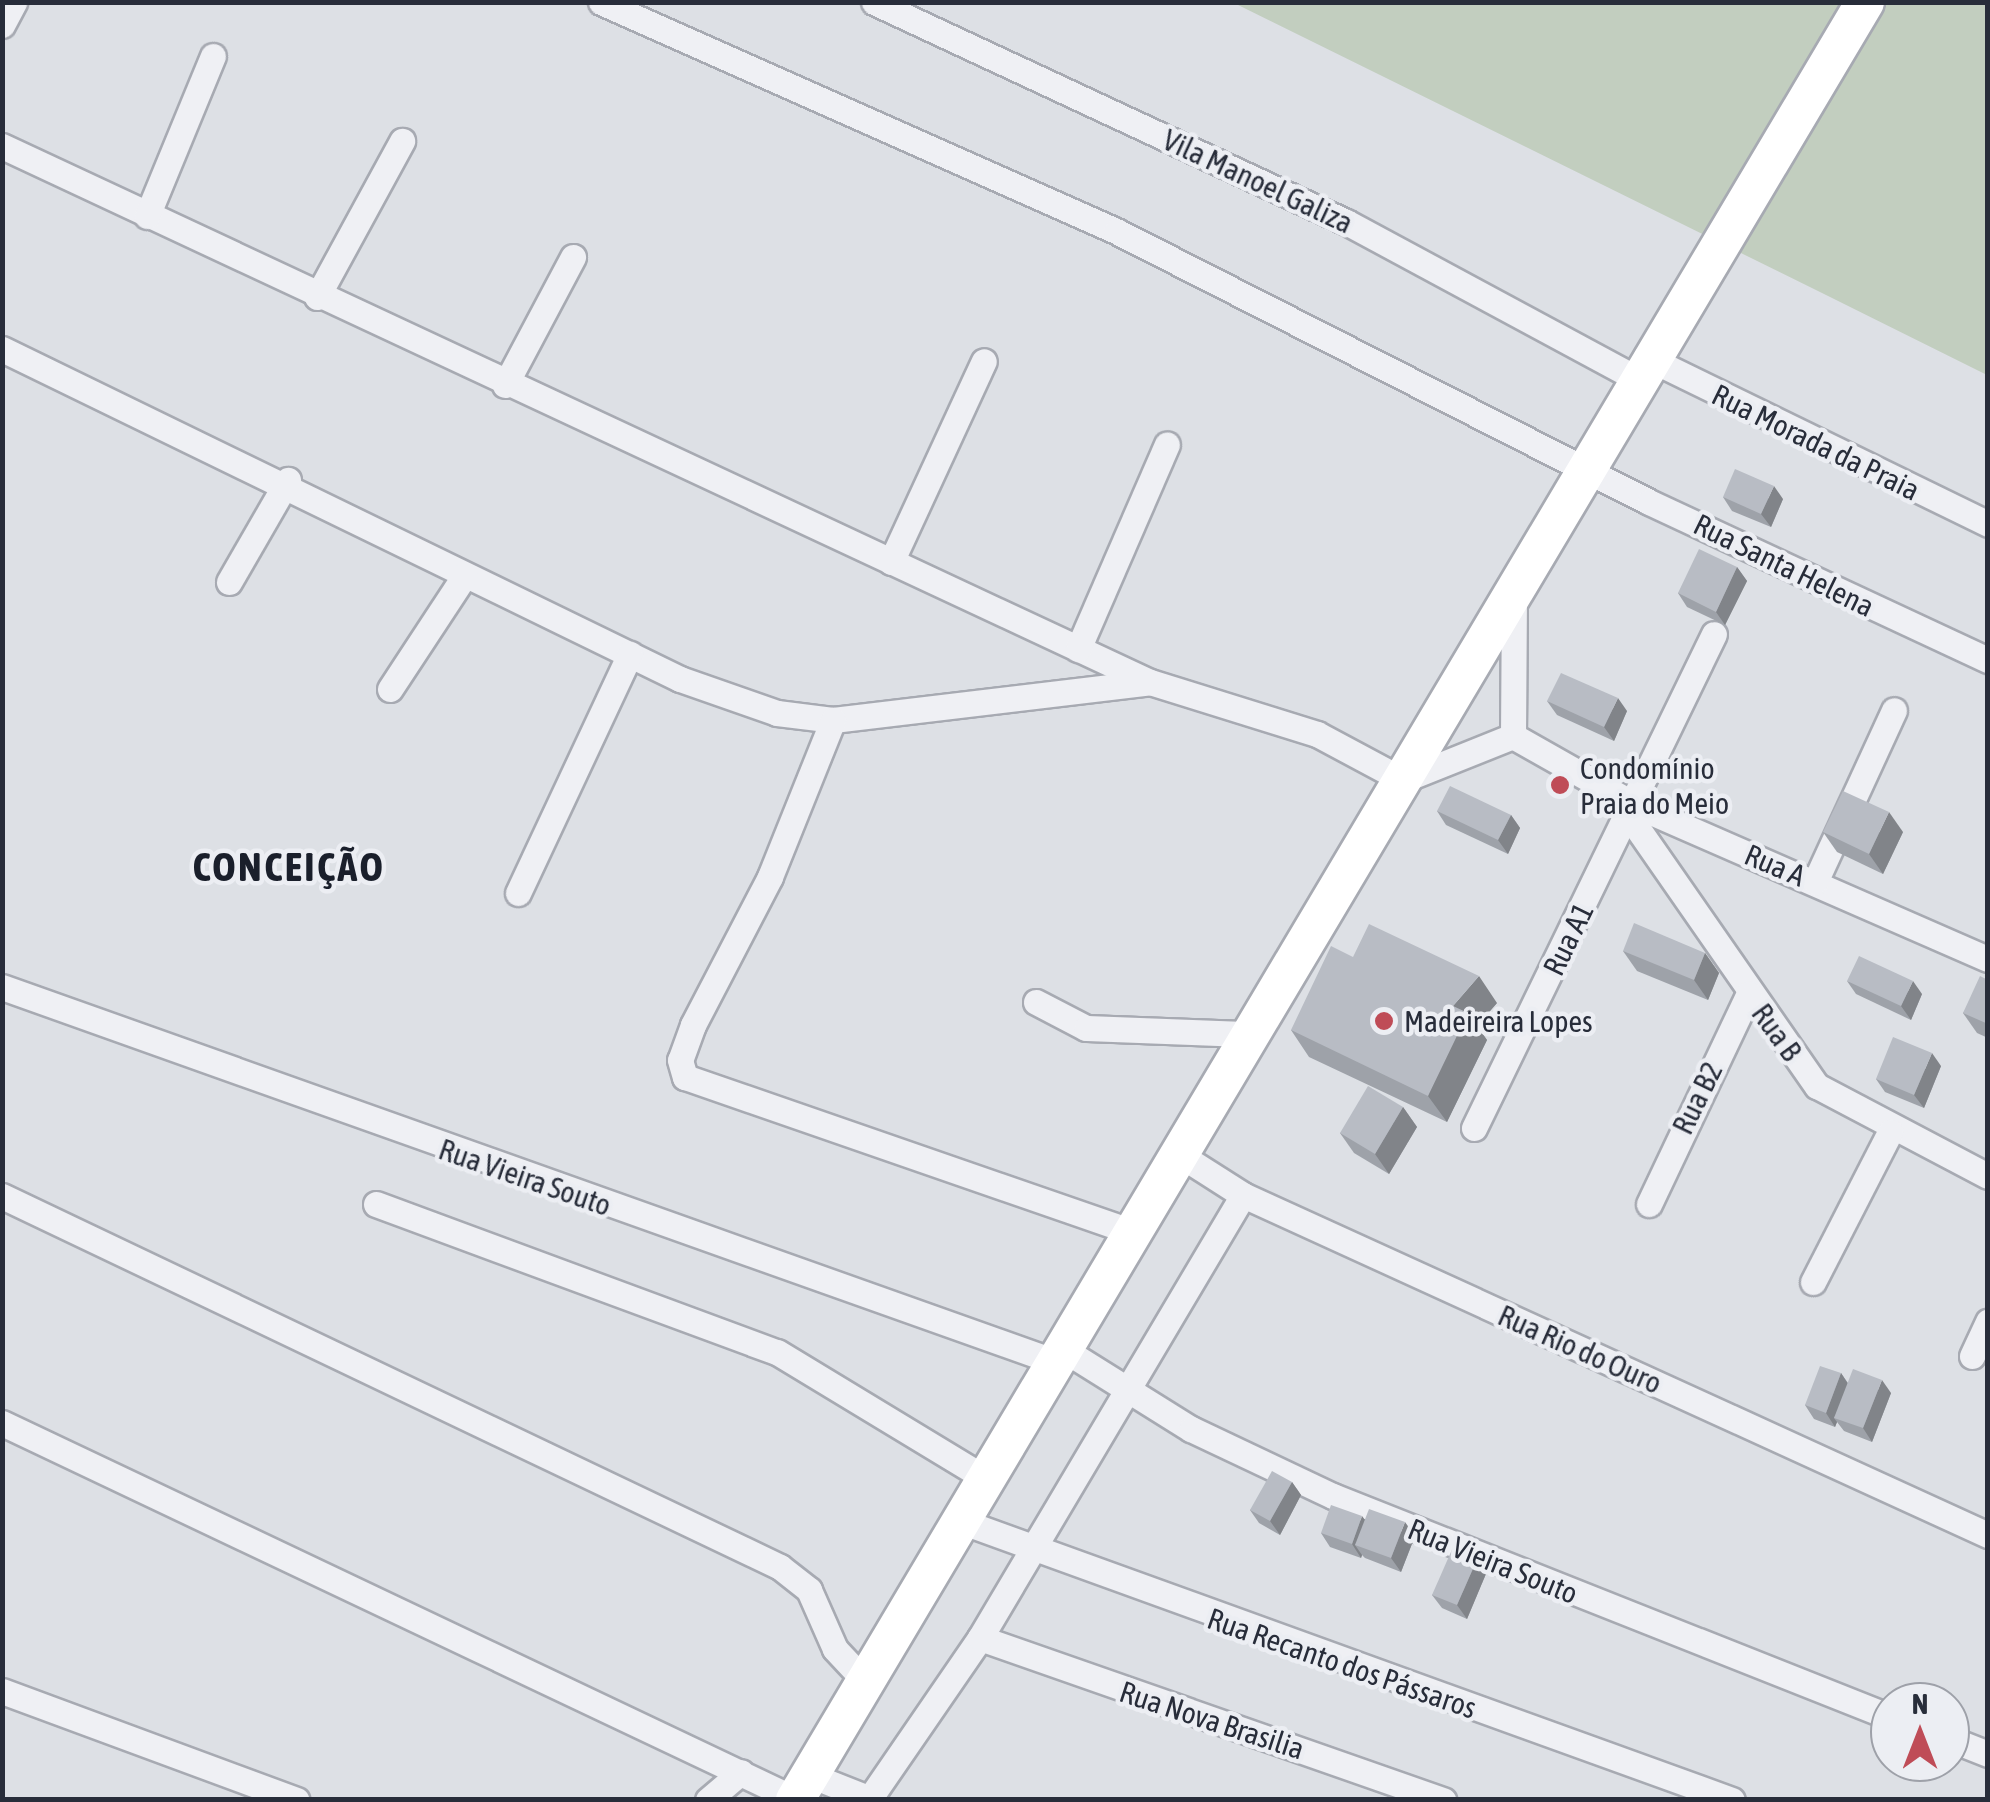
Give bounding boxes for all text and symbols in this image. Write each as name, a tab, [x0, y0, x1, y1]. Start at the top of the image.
street label: Vila Manoel Galiza	[1157, 121, 1359, 241]
street label: Rua Morada da Praia	[1706, 376, 1926, 508]
street label: Rua Santa Helena	[1688, 506, 1880, 624]
place label: Condomínio Praia do Meio	[1580, 750, 1729, 820]
marker: Condomínio Praia do Meio	[1549, 774, 1571, 796]
street label: Rua A	[1739, 836, 1811, 894]
district label: CONCEIÇÃO	[193, 843, 385, 891]
street label: Rua A1	[1535, 897, 1601, 981]
street label: Rua B	[1744, 996, 1810, 1068]
place label: Madeireira Lopes	[1404, 1003, 1593, 1039]
marker: Madeireira Lopes	[1373, 1010, 1395, 1032]
street label: Rua B2	[1664, 1056, 1730, 1140]
street label: Rua Vieira Souto	[434, 1131, 616, 1223]
street label: Rua Rio do Ouro	[1493, 1297, 1667, 1401]
street label: Rua Vieira Souto	[1403, 1511, 1583, 1611]
street label: Rua Recanto dos Pássaros	[1203, 1600, 1481, 1726]
street label: Rua Nova Brasilia	[1115, 1673, 1309, 1767]
north arrow	[1870, 1682, 1970, 1782]
text: N	[1912, 1688, 1928, 1720]

